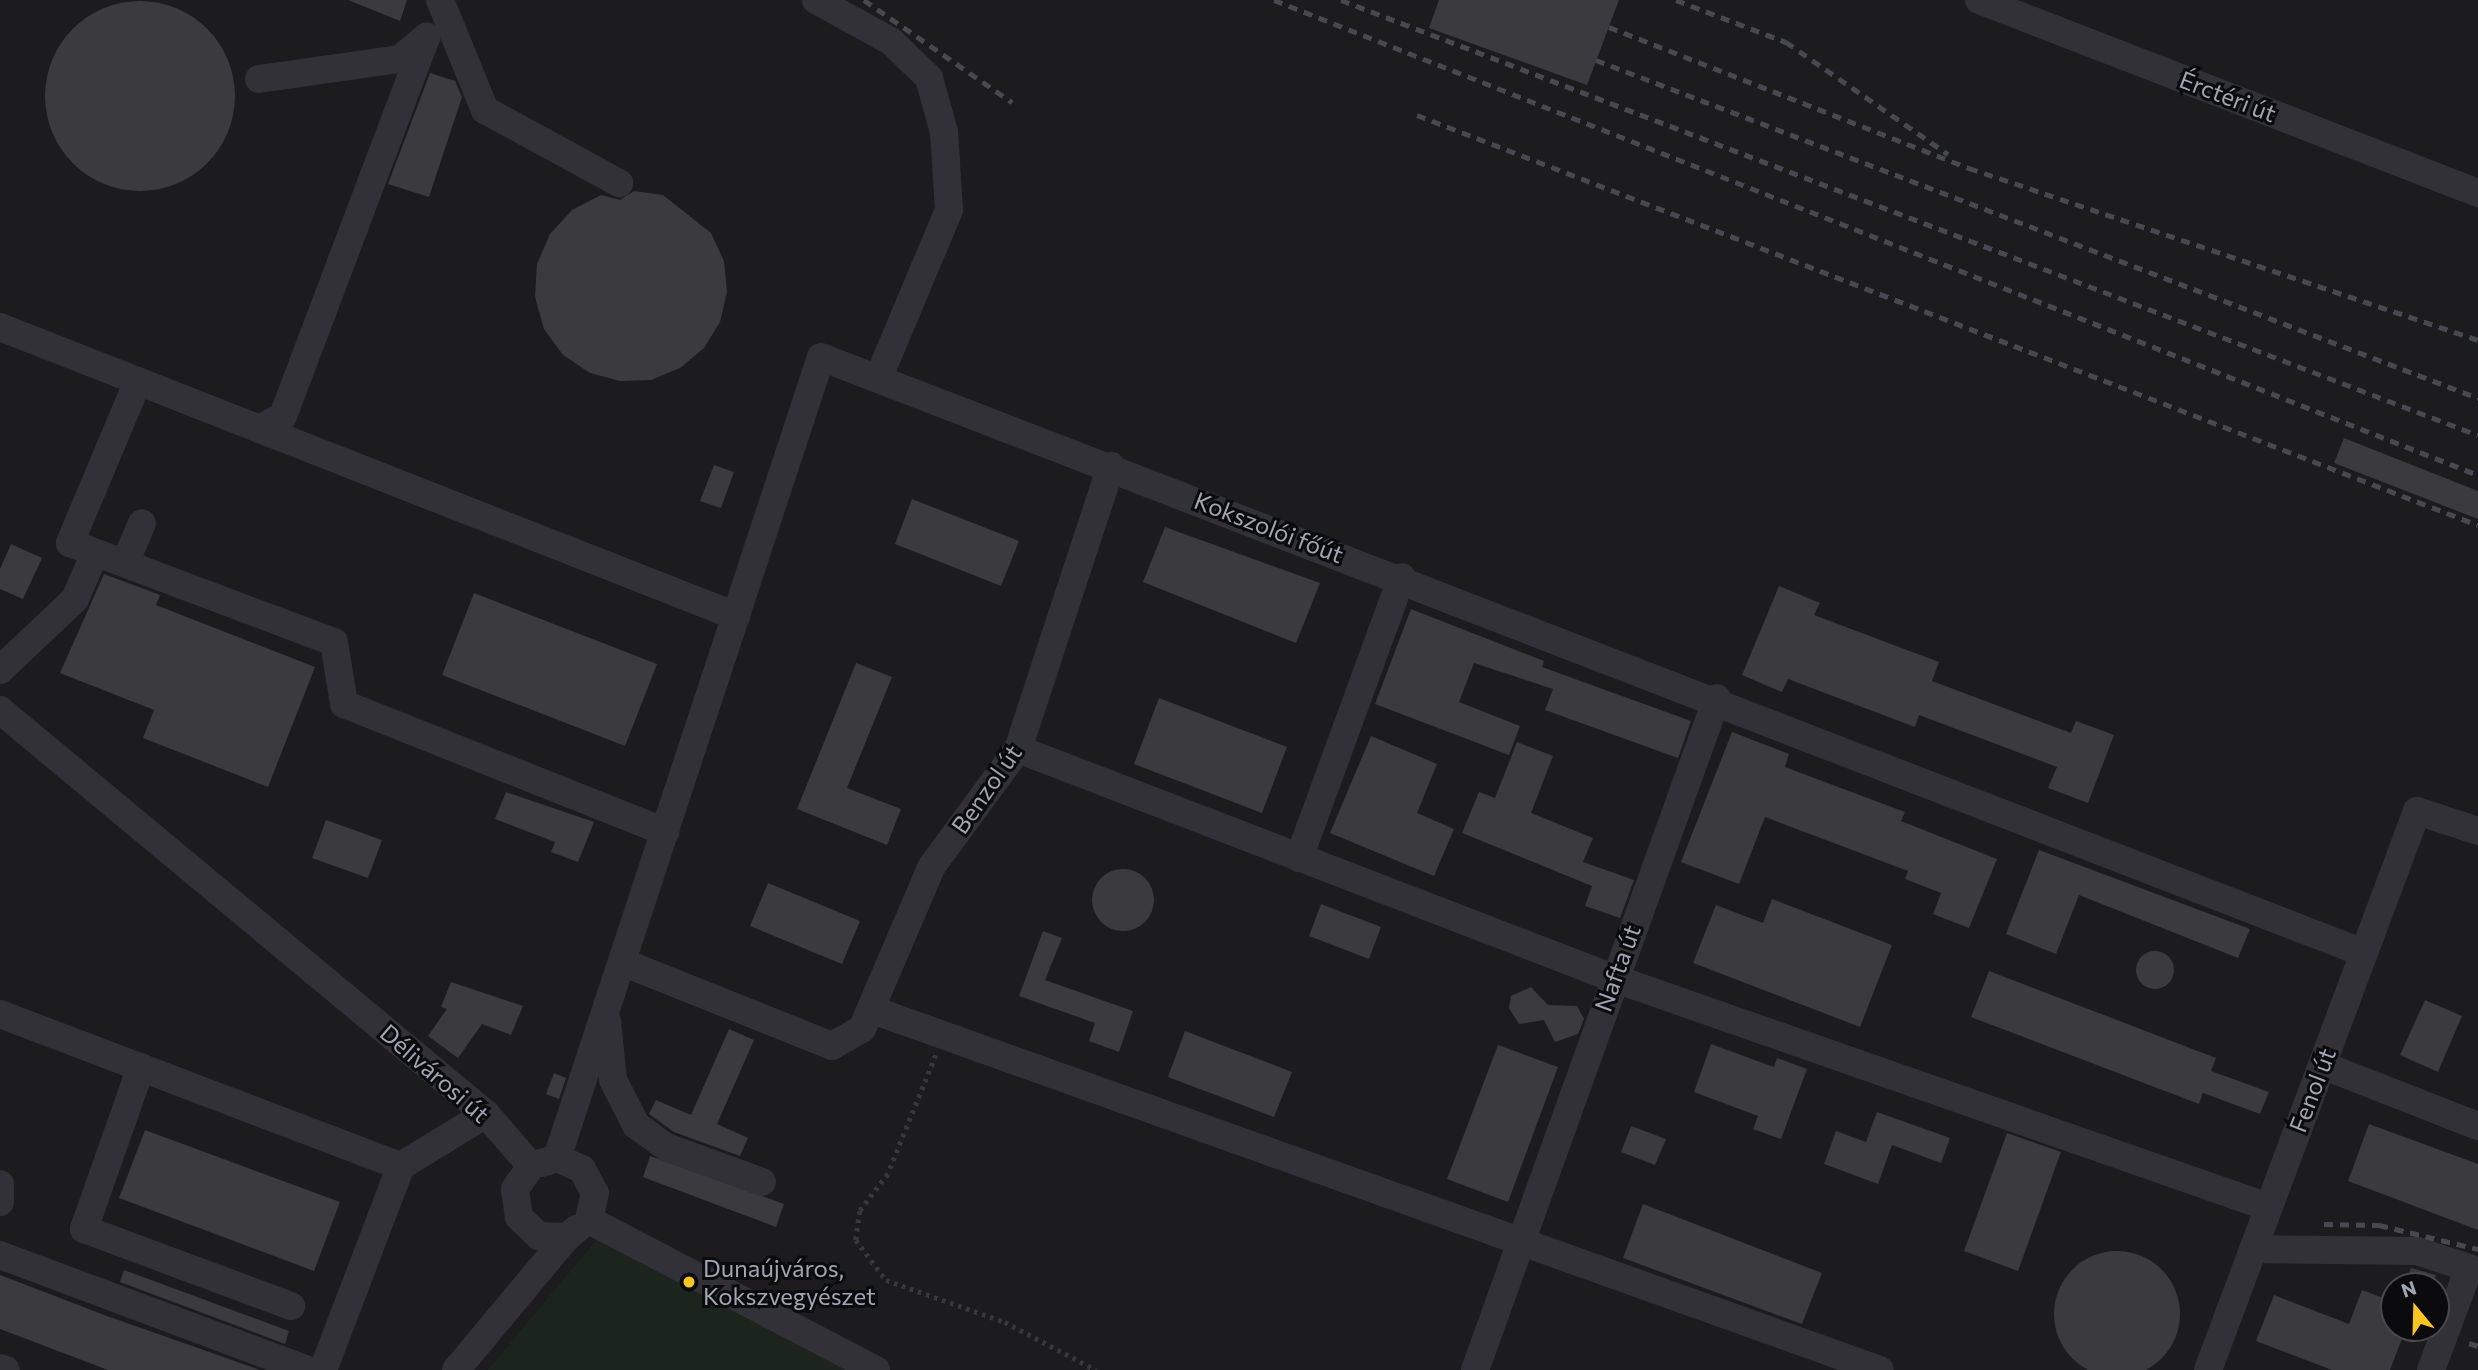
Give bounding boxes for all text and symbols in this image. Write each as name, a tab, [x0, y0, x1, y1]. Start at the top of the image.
street label: Érctéri út	[2176, 64, 2280, 128]
street label: Kokszolói főút	[1190, 485, 1348, 569]
street label: Benzol út	[945, 739, 1027, 839]
street label: Nafta út	[1588, 921, 1646, 1015]
street label: Délivárosi út	[374, 1018, 496, 1128]
street label: Fenol út	[2283, 1044, 2341, 1136]
place label: Dunaújváros, Kokszvegyészet	[703, 1254, 876, 1310]
north arrow	[2380, 1272, 2450, 1342]
marker: Dunaújváros, Kokszvegyészet	[681, 1274, 697, 1290]
text: N	[2398, 1275, 2419, 1302]

